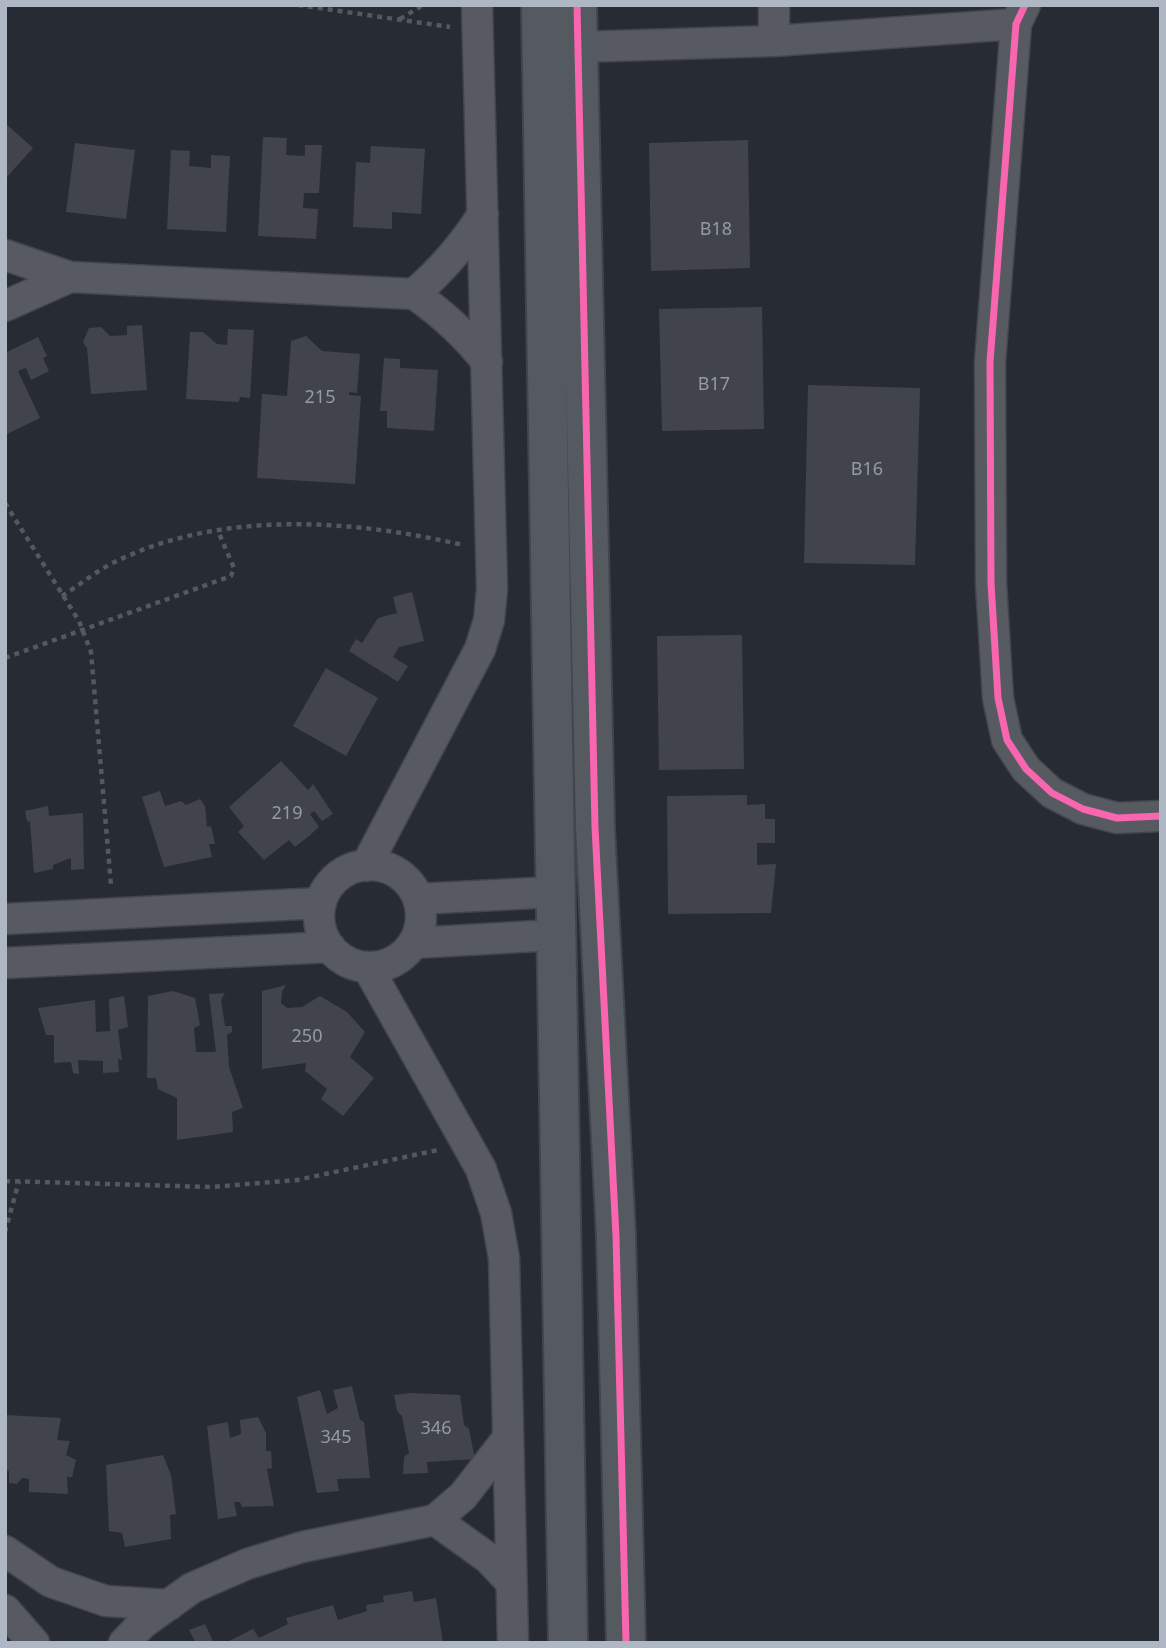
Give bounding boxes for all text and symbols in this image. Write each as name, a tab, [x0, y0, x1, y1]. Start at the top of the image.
house number: B18	[700, 219, 732, 241]
house number: B17	[698, 374, 730, 396]
house number: 215	[305, 387, 335, 409]
house number: B16	[851, 459, 883, 481]
house number: 219	[272, 803, 302, 825]
house number: 250	[292, 1026, 322, 1048]
house number: 346	[421, 1418, 451, 1440]
house number: 345	[321, 1427, 351, 1449]

